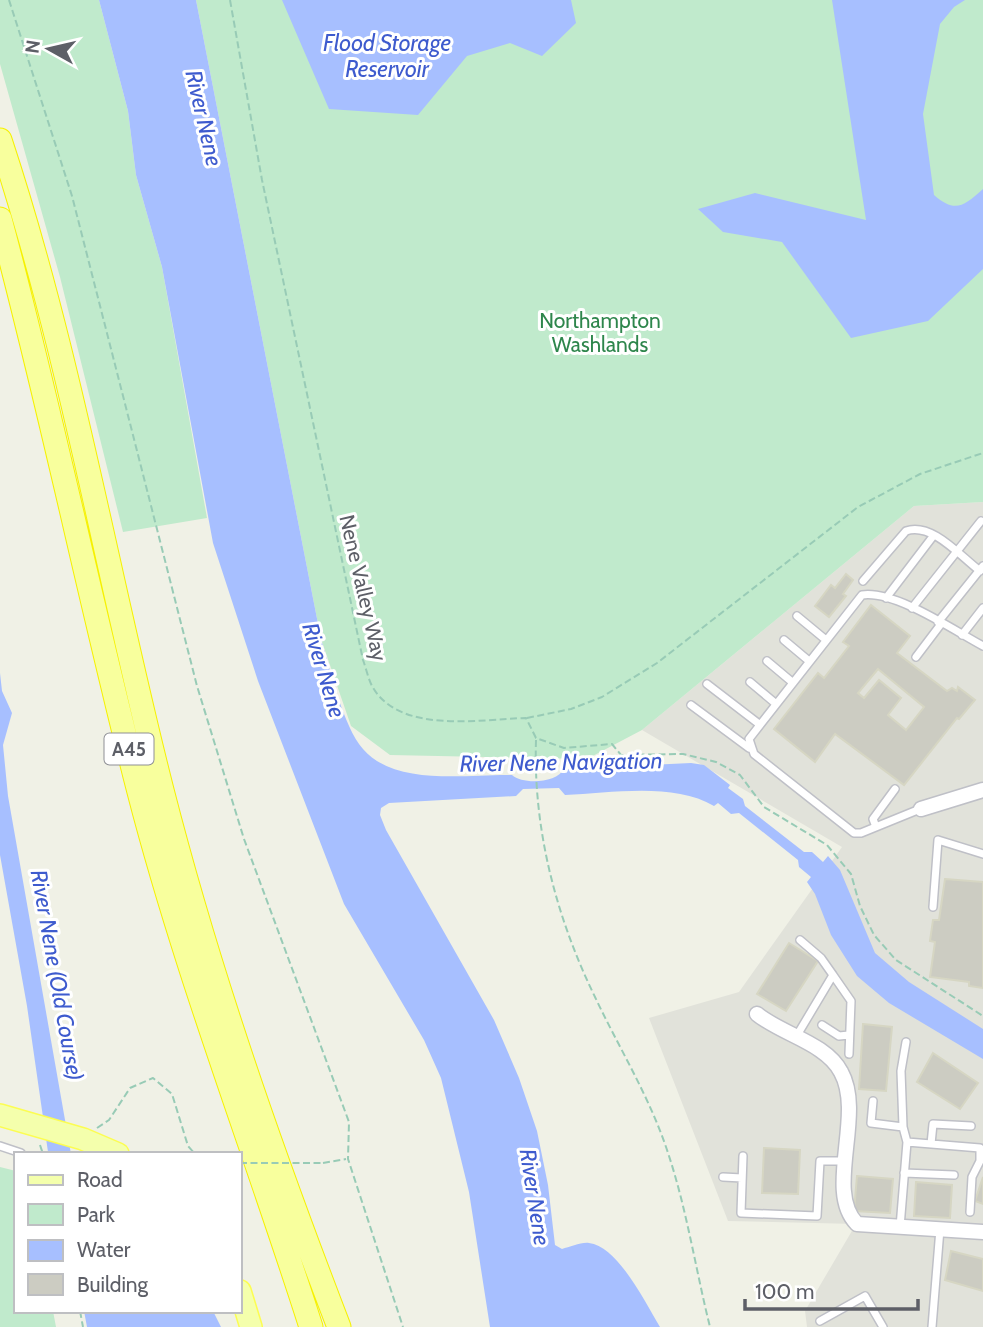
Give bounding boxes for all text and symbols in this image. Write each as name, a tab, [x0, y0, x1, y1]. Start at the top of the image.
north arrow	[14, 14, 84, 84]
water label: Flood Storage Reservoir	[323, 29, 451, 83]
text: N	[20, 38, 45, 55]
water label: River Nene	[179, 67, 229, 169]
park label: Northampton Washlands	[539, 308, 661, 357]
street label: Nene Valley Way	[334, 512, 393, 664]
water label: River Nene	[296, 619, 352, 721]
road number: A45	[104, 734, 154, 764]
water label: River Nene Navigation	[459, 746, 663, 778]
water label: River Nene (Old Course)	[25, 867, 89, 1083]
water label: River Nene	[514, 1147, 556, 1247]
legend	[14, 1152, 242, 1313]
text: Road	[77, 1167, 123, 1192]
text: Park	[77, 1202, 115, 1227]
text: Water	[77, 1237, 131, 1262]
scale bar	[745, 1268, 918, 1312]
text: Building	[77, 1272, 149, 1297]
text: 100 m	[755, 1279, 814, 1304]

